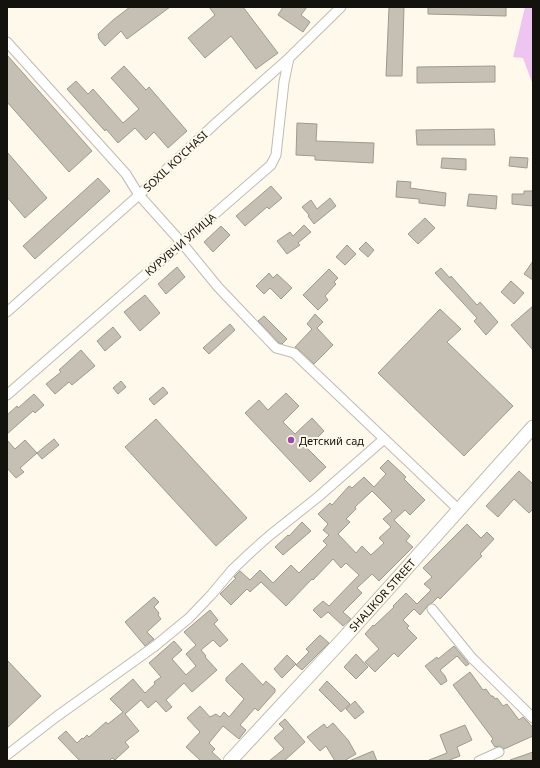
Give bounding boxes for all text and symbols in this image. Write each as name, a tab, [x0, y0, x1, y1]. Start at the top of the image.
street label: SOXIL KO'CHASI	[140, 127, 211, 195]
street label: КУРУВЧИ УЛИЦА	[141, 208, 219, 279]
place label: Детский сад	[299, 433, 364, 448]
marker: Детский сад	[286, 435, 296, 445]
street label: SHАLIKOR STREET	[345, 555, 419, 635]

